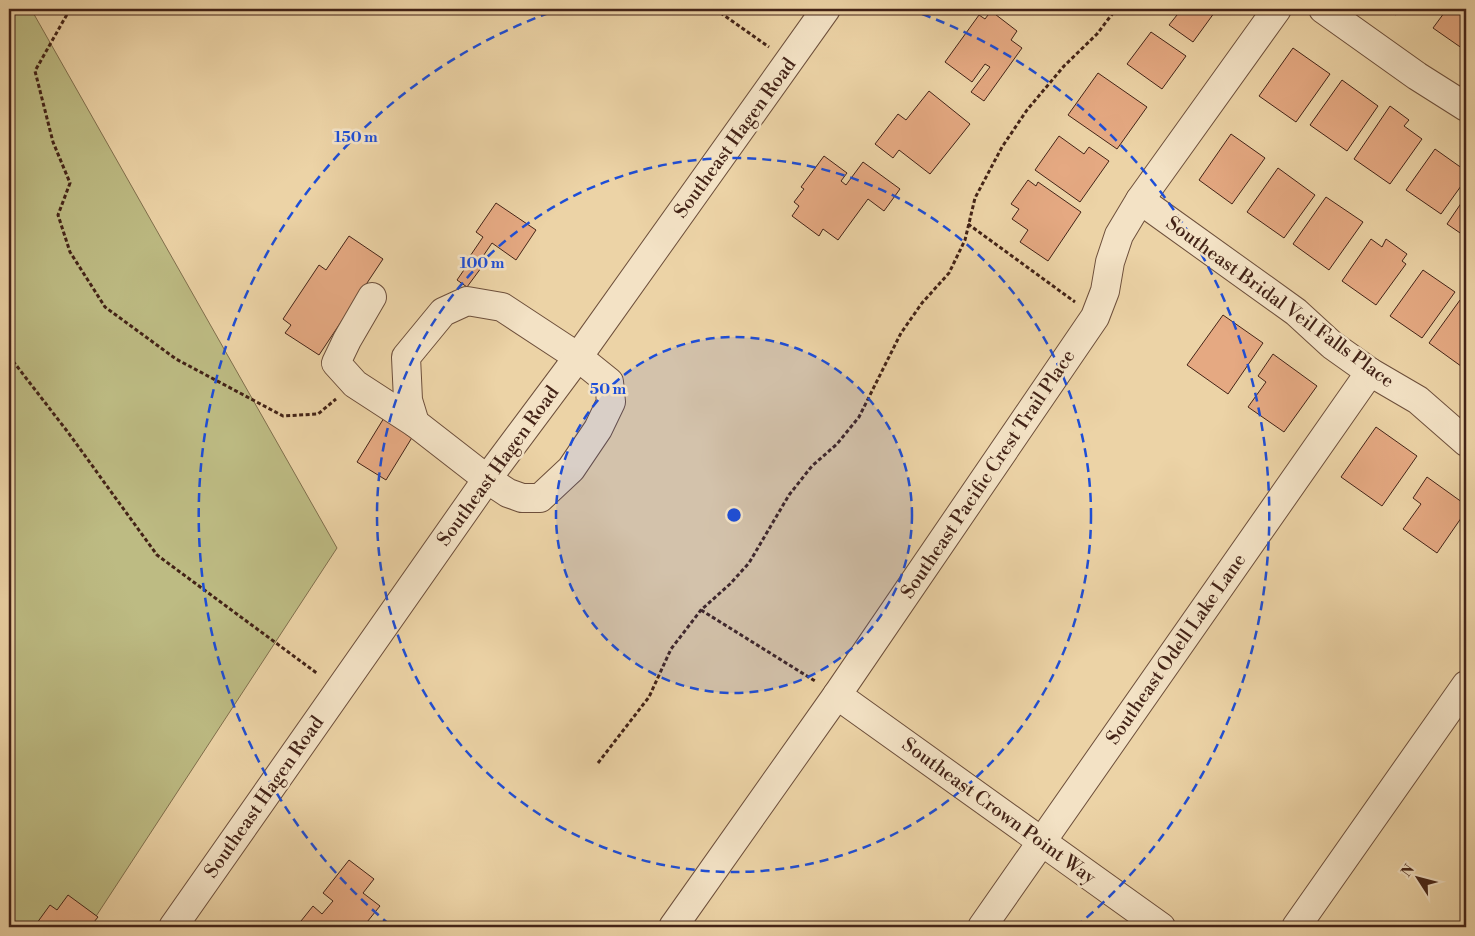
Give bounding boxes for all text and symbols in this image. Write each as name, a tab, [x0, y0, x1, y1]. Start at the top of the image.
street label: Southeast Hagen Road	[669, 53, 801, 223]
text: 150 m	[334, 128, 378, 147]
street label: Southeast Bridal Veil Falls Place	[1161, 211, 1399, 393]
text: 100 m	[460, 254, 505, 273]
street label: Southeast Pacific Crest Trail Place	[896, 345, 1080, 603]
text: 50 m	[590, 380, 626, 399]
street label: Southeast Hagen Road	[432, 381, 564, 551]
centre of rings	[725, 506, 743, 524]
street label: Southeast Odell Lake Lane	[1101, 549, 1251, 749]
street label: Southeast Hagen Road	[199, 711, 329, 883]
street label: Southeast Crown Point Way	[897, 733, 1101, 890]
north arrow	[1392, 854, 1442, 904]
text: N	[1398, 861, 1419, 881]

